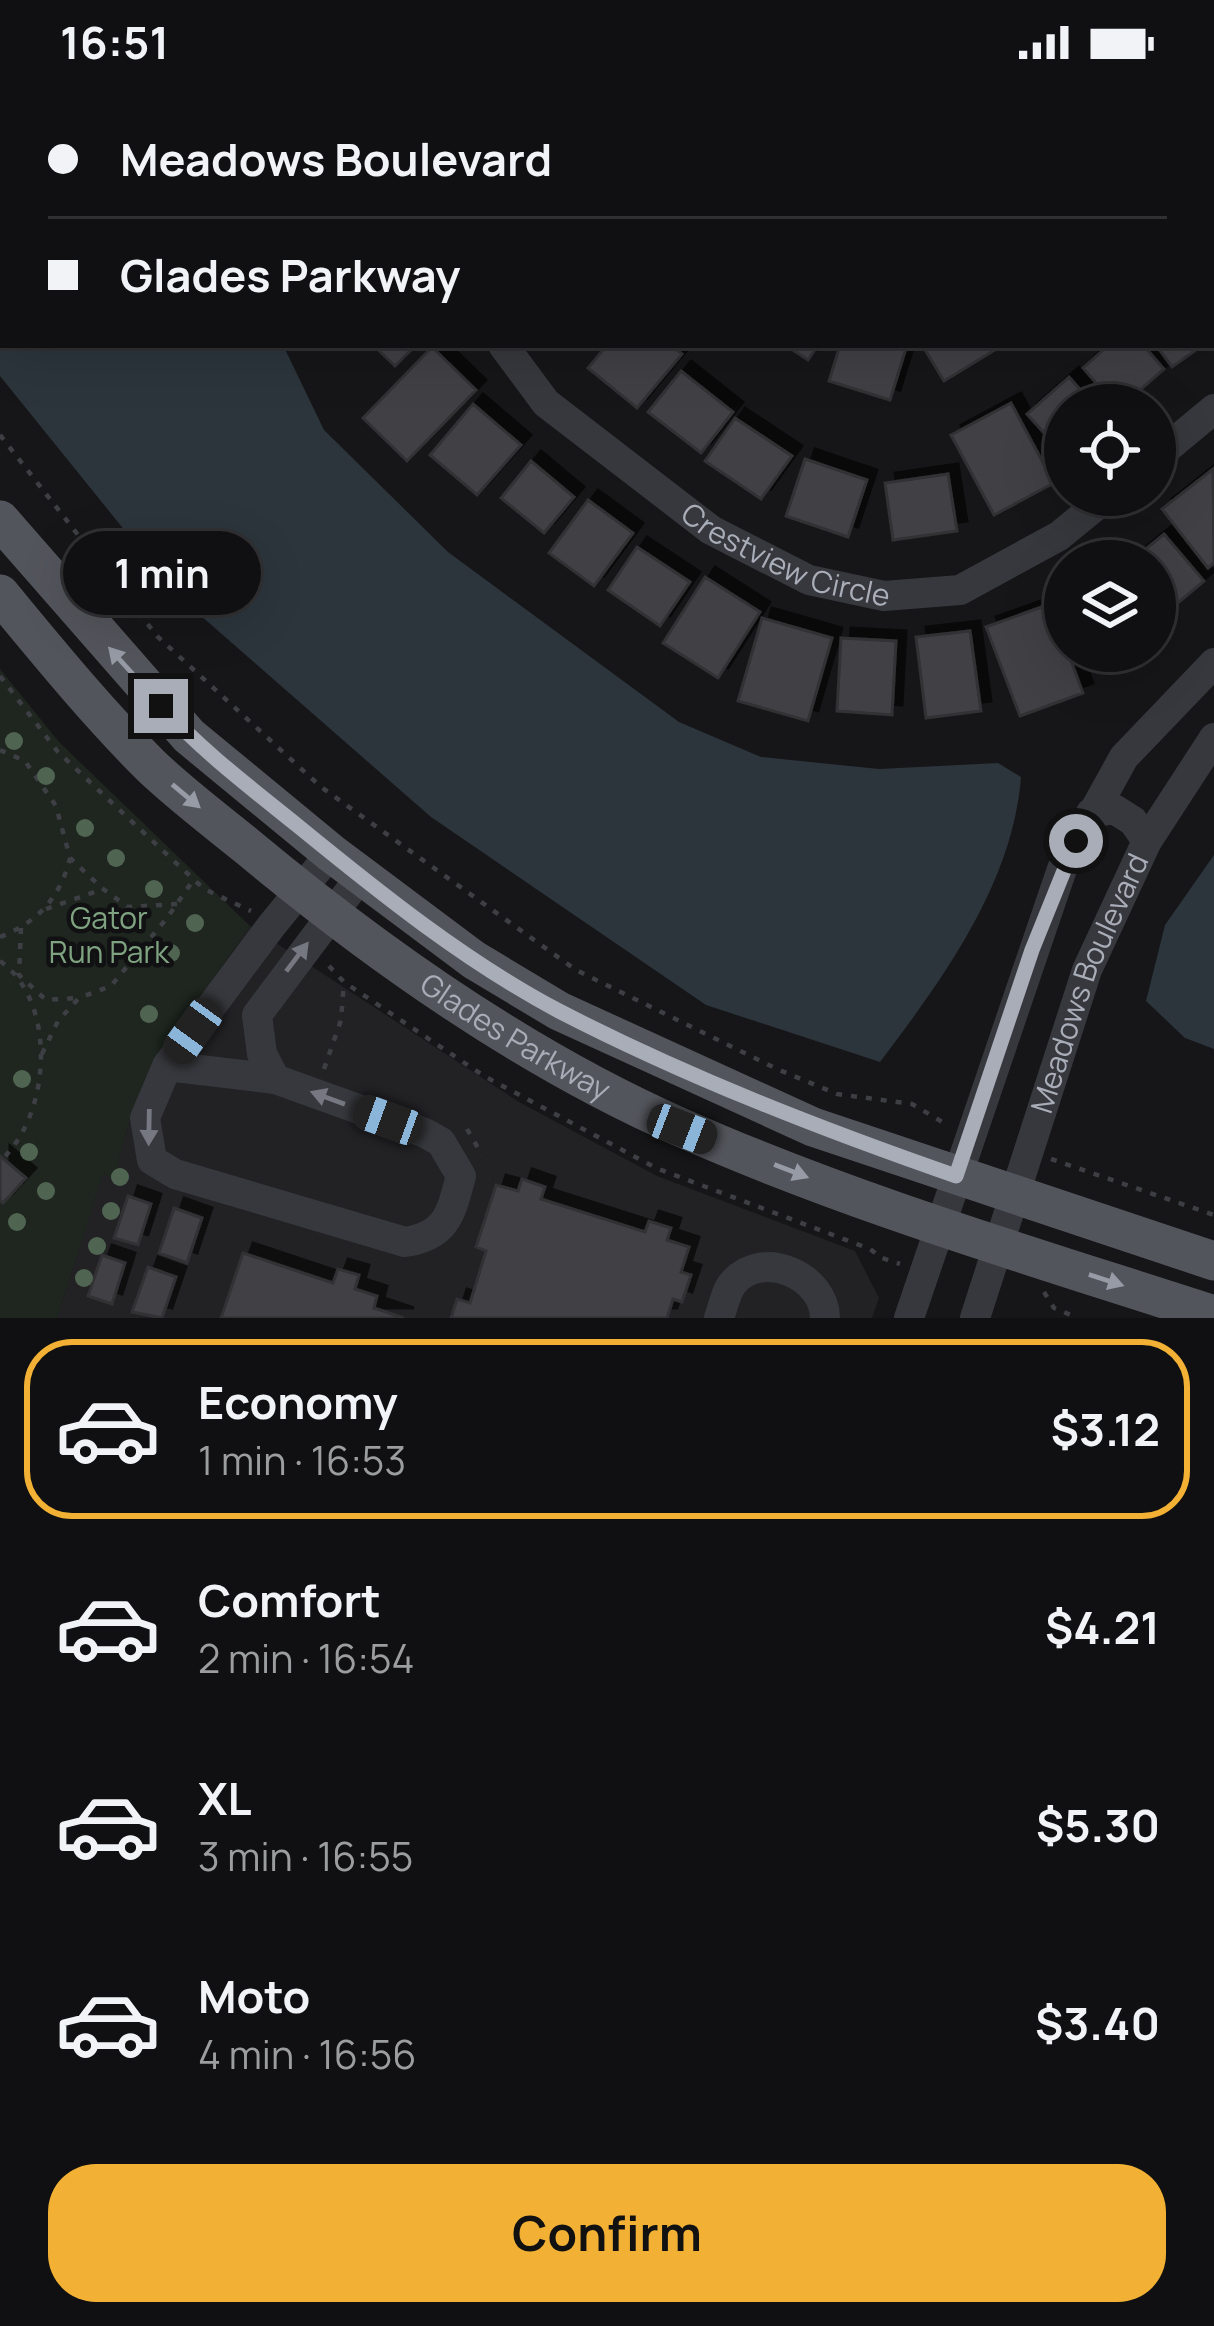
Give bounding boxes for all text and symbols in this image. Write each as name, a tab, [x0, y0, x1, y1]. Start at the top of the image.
text: 16:51	[60, 11, 169, 73]
text: Meadows Boulevard	[120, 128, 552, 190]
text: Glades Parkway	[120, 244, 460, 306]
map controls	[1044, 384, 1176, 672]
button: locate	[1044, 384, 1176, 516]
street label: Crestview Circle	[673, 492, 894, 616]
callout: 1 min	[62, 532, 260, 616]
button: layers	[1044, 540, 1176, 672]
text: 1 min	[114, 546, 210, 600]
one-way arrow	[108, 646, 135, 676]
route end	[134, 679, 188, 733]
one-way arrow	[171, 782, 201, 808]
route start	[1049, 814, 1103, 868]
street label: Meadows Boulevard	[1020, 846, 1157, 1118]
park label: Gator Run Park	[49, 897, 170, 972]
one-way arrow	[284, 941, 309, 972]
street label: Glades Parkway	[413, 963, 618, 1109]
car	[157, 991, 229, 1071]
one-way arrow	[310, 1088, 346, 1106]
car	[348, 1091, 428, 1149]
car	[642, 1099, 722, 1159]
one-way arrow	[139, 1108, 158, 1146]
one-way arrow	[774, 1163, 810, 1182]
one-way arrow	[1088, 1271, 1125, 1290]
text: Economy	[198, 1371, 398, 1433]
icon: car	[54, 1375, 162, 1483]
text: $3.12	[1051, 1398, 1160, 1460]
text: 1 min · 16:53	[198, 1433, 406, 1487]
text: Comfort	[198, 1569, 381, 1631]
icon: car	[54, 1573, 162, 1681]
text: $4.21	[1045, 1596, 1160, 1658]
text: 2 min · 16:54	[198, 1631, 414, 1685]
text: XL	[198, 1767, 252, 1829]
icon: car	[54, 1771, 162, 1879]
text: $5.30	[1036, 1794, 1160, 1856]
text: 3 min · 16:55	[198, 1829, 413, 1883]
text: Moto	[198, 1965, 310, 2027]
icon: car	[54, 1969, 162, 2077]
text: $3.40	[1035, 1992, 1160, 2054]
text: 4 min · 16:56	[198, 2027, 416, 2081]
button: Confirm	[48, 2164, 1166, 2302]

